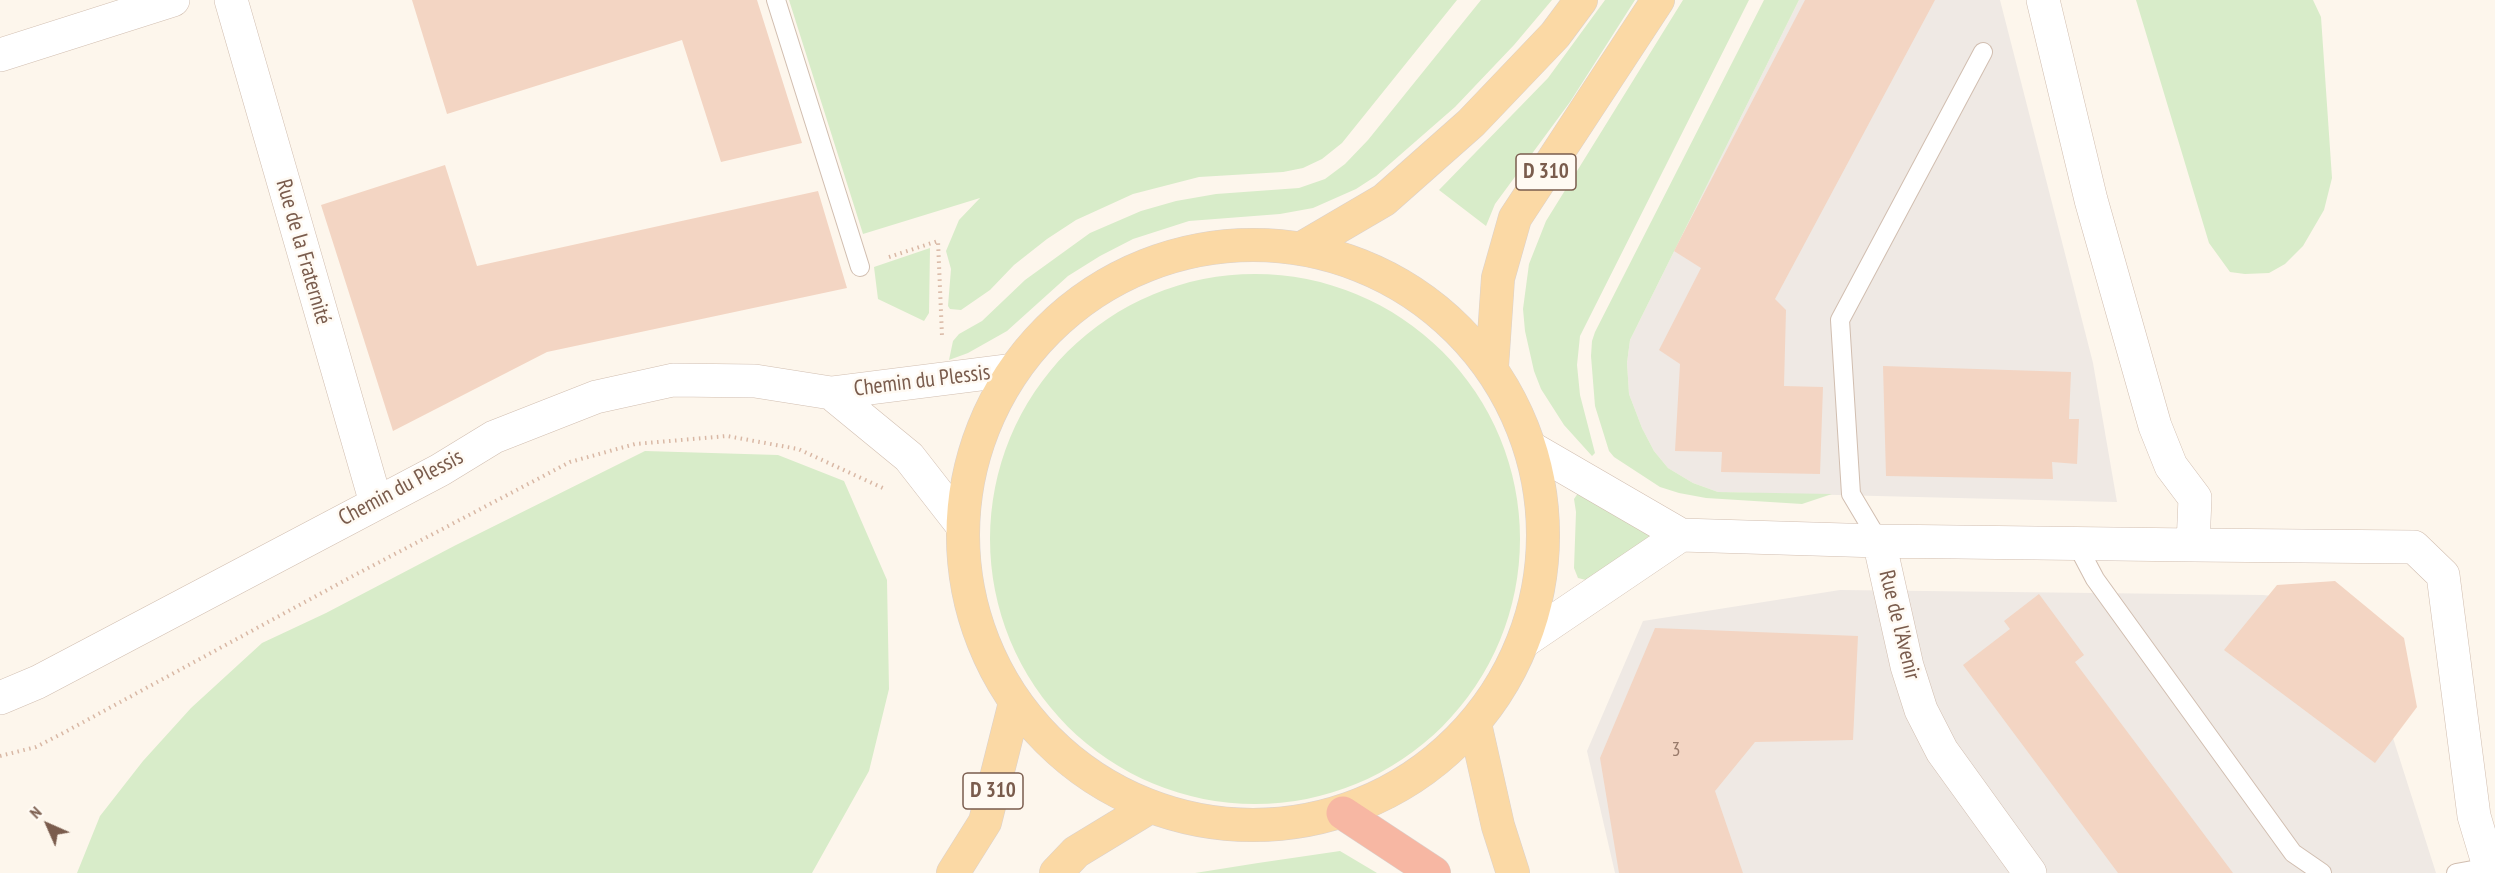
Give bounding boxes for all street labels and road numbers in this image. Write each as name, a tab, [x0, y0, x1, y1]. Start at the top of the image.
road number: D 310	[1516, 154, 1576, 190]
street label: Rue de la Fraternité	[270, 176, 336, 328]
street label: Chemin du Plessis	[852, 360, 992, 402]
street label: Chemin du Plessis	[334, 444, 468, 532]
street label: Rue de l'Avenir	[1873, 568, 1925, 682]
road number: D 310	[963, 773, 1023, 809]

